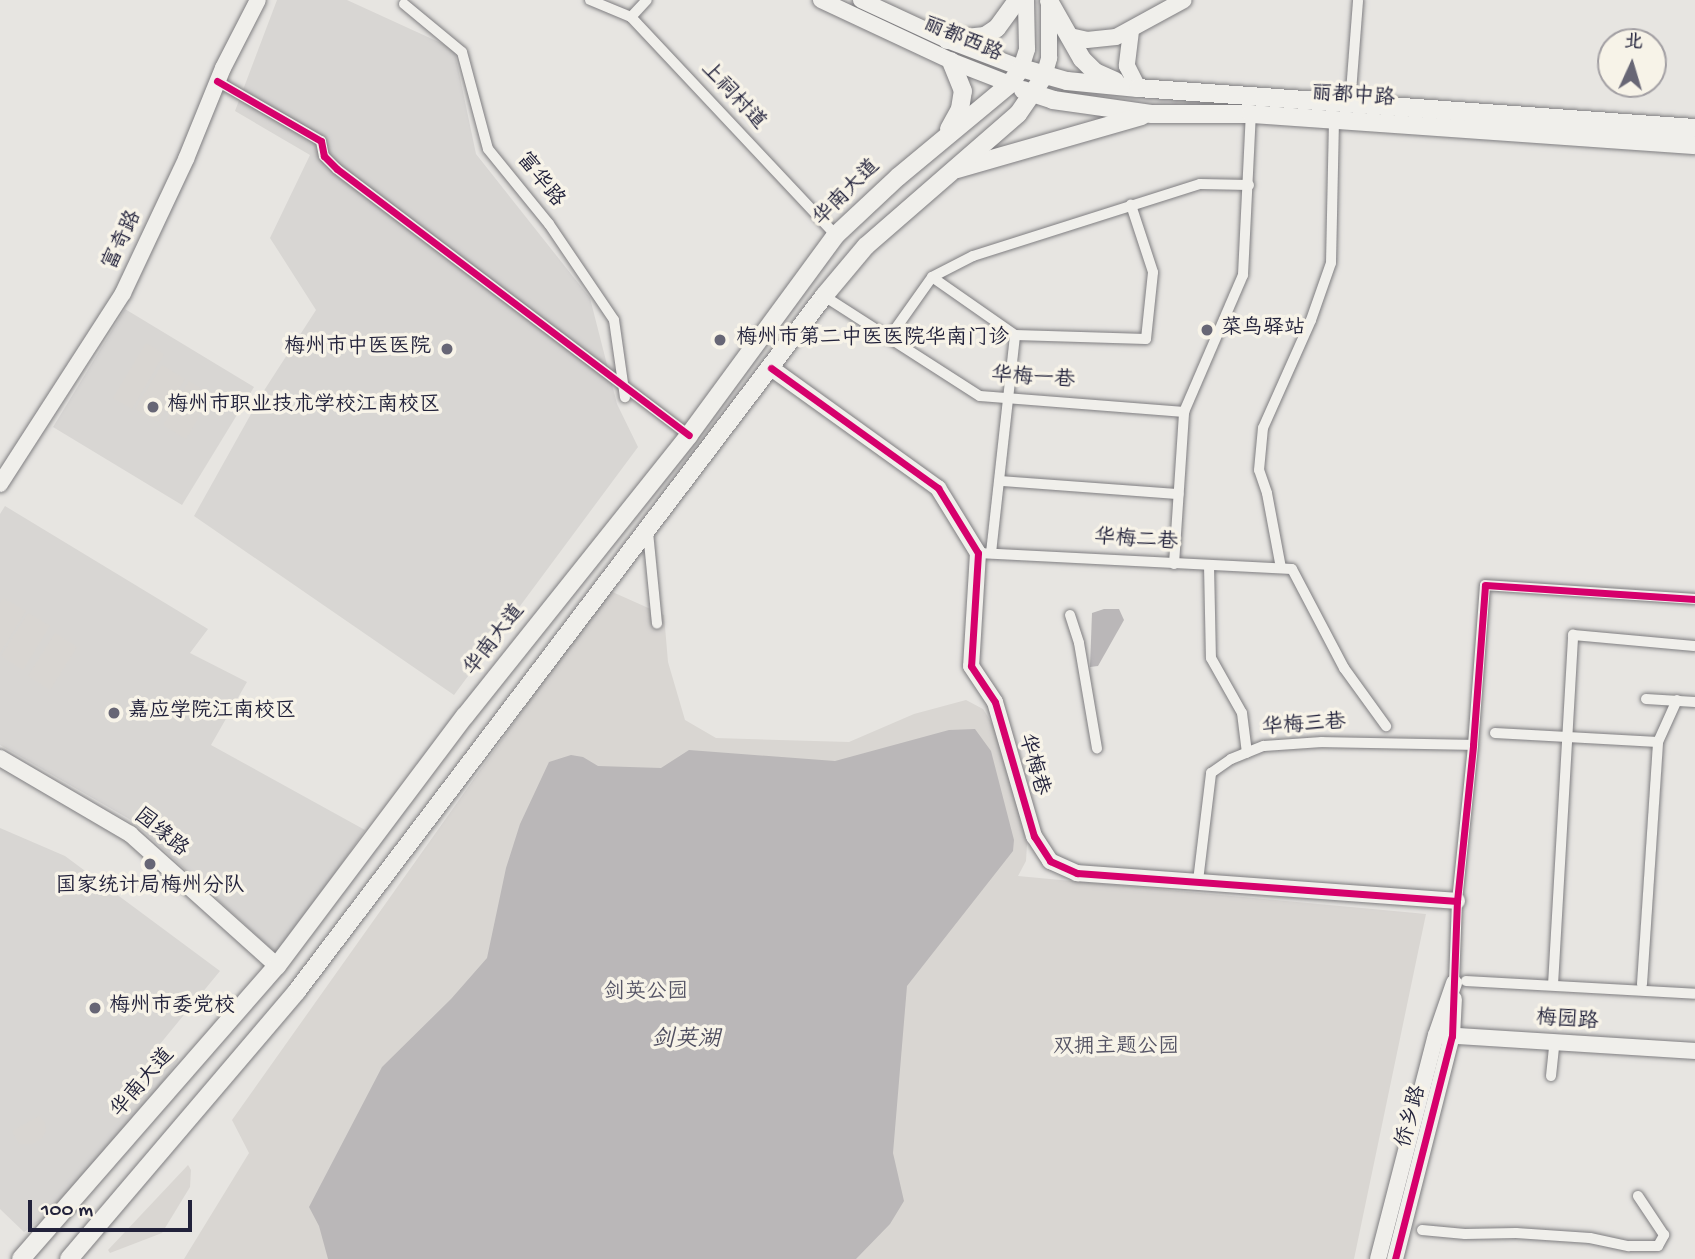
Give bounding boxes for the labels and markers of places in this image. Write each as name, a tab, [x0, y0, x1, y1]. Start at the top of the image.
place label: 菜鸟驿站	[1221, 317, 1305, 343]
marker: 菜鸟驿站	[1199, 322, 1215, 338]
place label: 梅州市第二中医医院华南门诊	[736, 327, 1009, 353]
marker: 梅州市第二中医医院华南门诊	[710, 330, 730, 350]
place label: 梅州市中医医院	[284, 336, 431, 362]
marker: 梅州市中医医院	[437, 339, 457, 359]
place label: 梅州市职业技术学校江南校区	[167, 394, 440, 420]
marker: 梅州市职业技术学校江南校区	[145, 399, 161, 415]
place label: 嘉应学院江南校区	[128, 700, 296, 726]
marker: 嘉应学院江南校区	[106, 705, 122, 721]
marker: 国家统计局梅州分队	[142, 856, 158, 872]
place label: 国家统计局梅州分队	[56, 875, 244, 901]
place label: 梅州市委党校	[109, 995, 235, 1021]
marker: 梅州市委党校	[87, 1000, 103, 1016]

